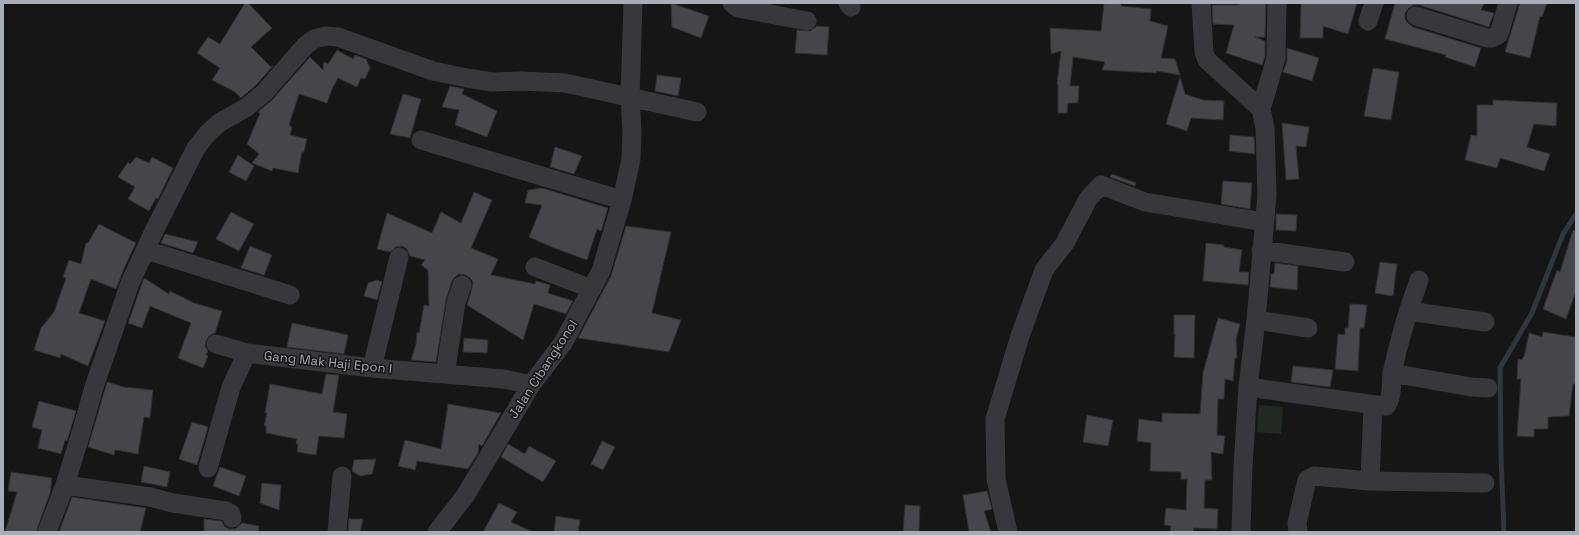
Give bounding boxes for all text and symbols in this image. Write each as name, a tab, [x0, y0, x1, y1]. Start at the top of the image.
street label: Jalan Cibangkonol	[505, 316, 581, 422]
street label: Gang Mak Haji Epon I	[263, 347, 393, 377]

